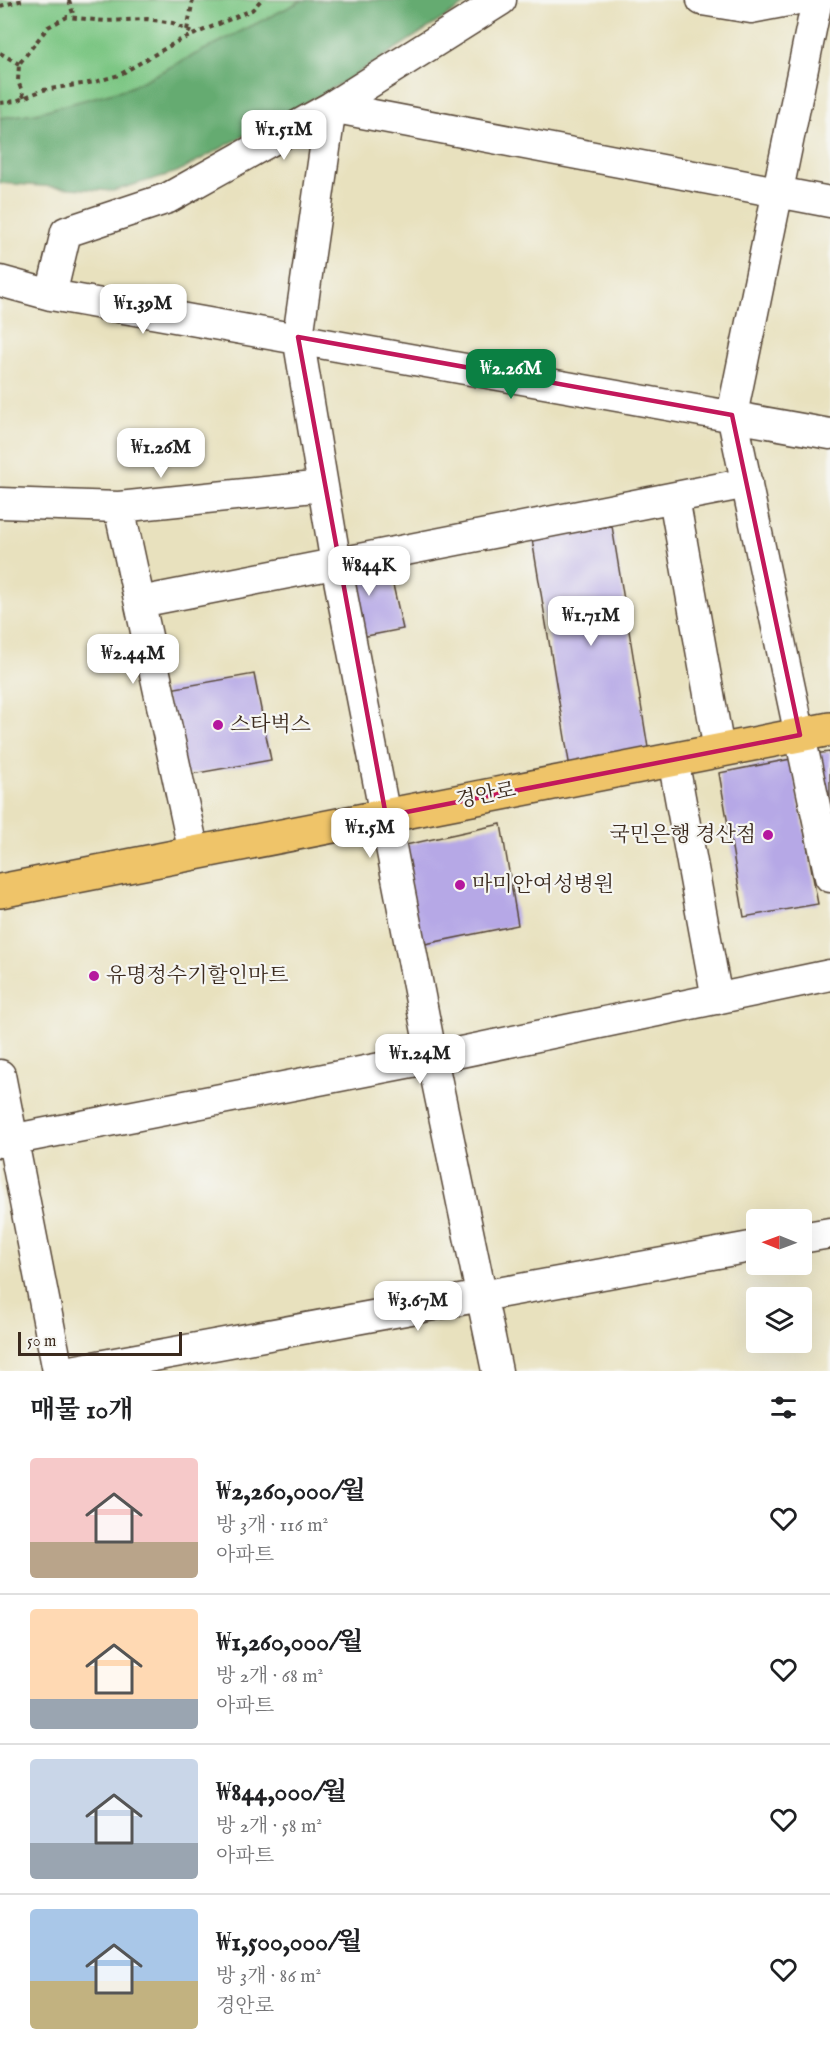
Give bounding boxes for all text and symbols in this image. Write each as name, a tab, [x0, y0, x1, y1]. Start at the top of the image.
pin: ₩1.51M	[235, 110, 333, 161]
text: ₩1.51M	[255, 117, 313, 142]
pin: ₩1.39M	[94, 284, 192, 335]
text: ₩1.39M	[114, 291, 172, 316]
pin: ₩2.26M	[462, 349, 560, 400]
text: ₩2.26M	[480, 356, 542, 381]
pin: ₩1.26M	[112, 428, 210, 479]
text: ₩1.26M	[131, 435, 191, 460]
pin: ₩844K	[327, 546, 411, 597]
text: ₩844K	[342, 553, 396, 578]
pin: ₩1.71M	[542, 596, 640, 647]
text: ₩1.71M	[562, 603, 620, 628]
pin: ₩2.44M	[84, 634, 182, 685]
text: ₩2.44M	[101, 641, 165, 666]
place label: 스타벅스	[230, 712, 311, 739]
marker: 스타벅스	[211, 718, 225, 732]
street label: 경안로	[454, 777, 518, 815]
pin: ₩1.5M	[328, 808, 412, 859]
text: ₩1.5M	[345, 815, 395, 840]
place label: 국민은행 경산점	[609, 822, 756, 849]
marker: 국민은행 경산점	[761, 828, 775, 842]
place label: 마미안여성병원	[472, 872, 614, 899]
marker: 마미안여성병원	[453, 878, 467, 892]
place label: 유명정수기할인마트	[106, 963, 289, 990]
marker: 유명정수기할인마트	[87, 969, 101, 983]
pin: ₩1.24M	[371, 1034, 469, 1085]
text: ₩1.24M	[389, 1041, 451, 1066]
north arrow	[746, 1209, 812, 1275]
map controls	[746, 1209, 812, 1353]
pin: ₩3.67M	[369, 1281, 467, 1332]
button: layers	[746, 1287, 812, 1353]
text: ₩3.67M	[388, 1288, 448, 1313]
scale bar	[18, 1329, 182, 1356]
text: 50 m	[27, 1332, 56, 1352]
icon: filters	[767, 1391, 800, 1424]
text: 매물 10개	[30, 1394, 133, 1427]
text: ₩2,260,000/월	[216, 1475, 366, 1508]
icon: home	[78, 1482, 150, 1554]
icon: heart	[767, 1502, 800, 1535]
text: 방 3개 · 116 m²	[216, 1513, 328, 1538]
text: 아파트	[216, 1543, 274, 1568]
text: ₩1,260,000/월	[216, 1626, 363, 1659]
icon: home	[78, 1633, 150, 1705]
icon: heart	[767, 1653, 800, 1686]
text: 방 2개 · 68 m²	[216, 1664, 323, 1689]
text: 아파트	[216, 1694, 274, 1719]
text: ₩844,000/월	[216, 1776, 347, 1809]
icon: home	[78, 1783, 150, 1855]
icon: heart	[767, 1803, 800, 1836]
text: 방 2개 · 58 m²	[216, 1814, 322, 1839]
text: 아파트	[216, 1844, 274, 1869]
text: ₩1,500,000/월	[216, 1926, 362, 1959]
icon: home	[78, 1933, 150, 2005]
icon: heart	[767, 1953, 800, 1986]
text: 방 3개 · 86 m²	[216, 1964, 321, 1989]
text: 경안로	[216, 1994, 274, 2019]

